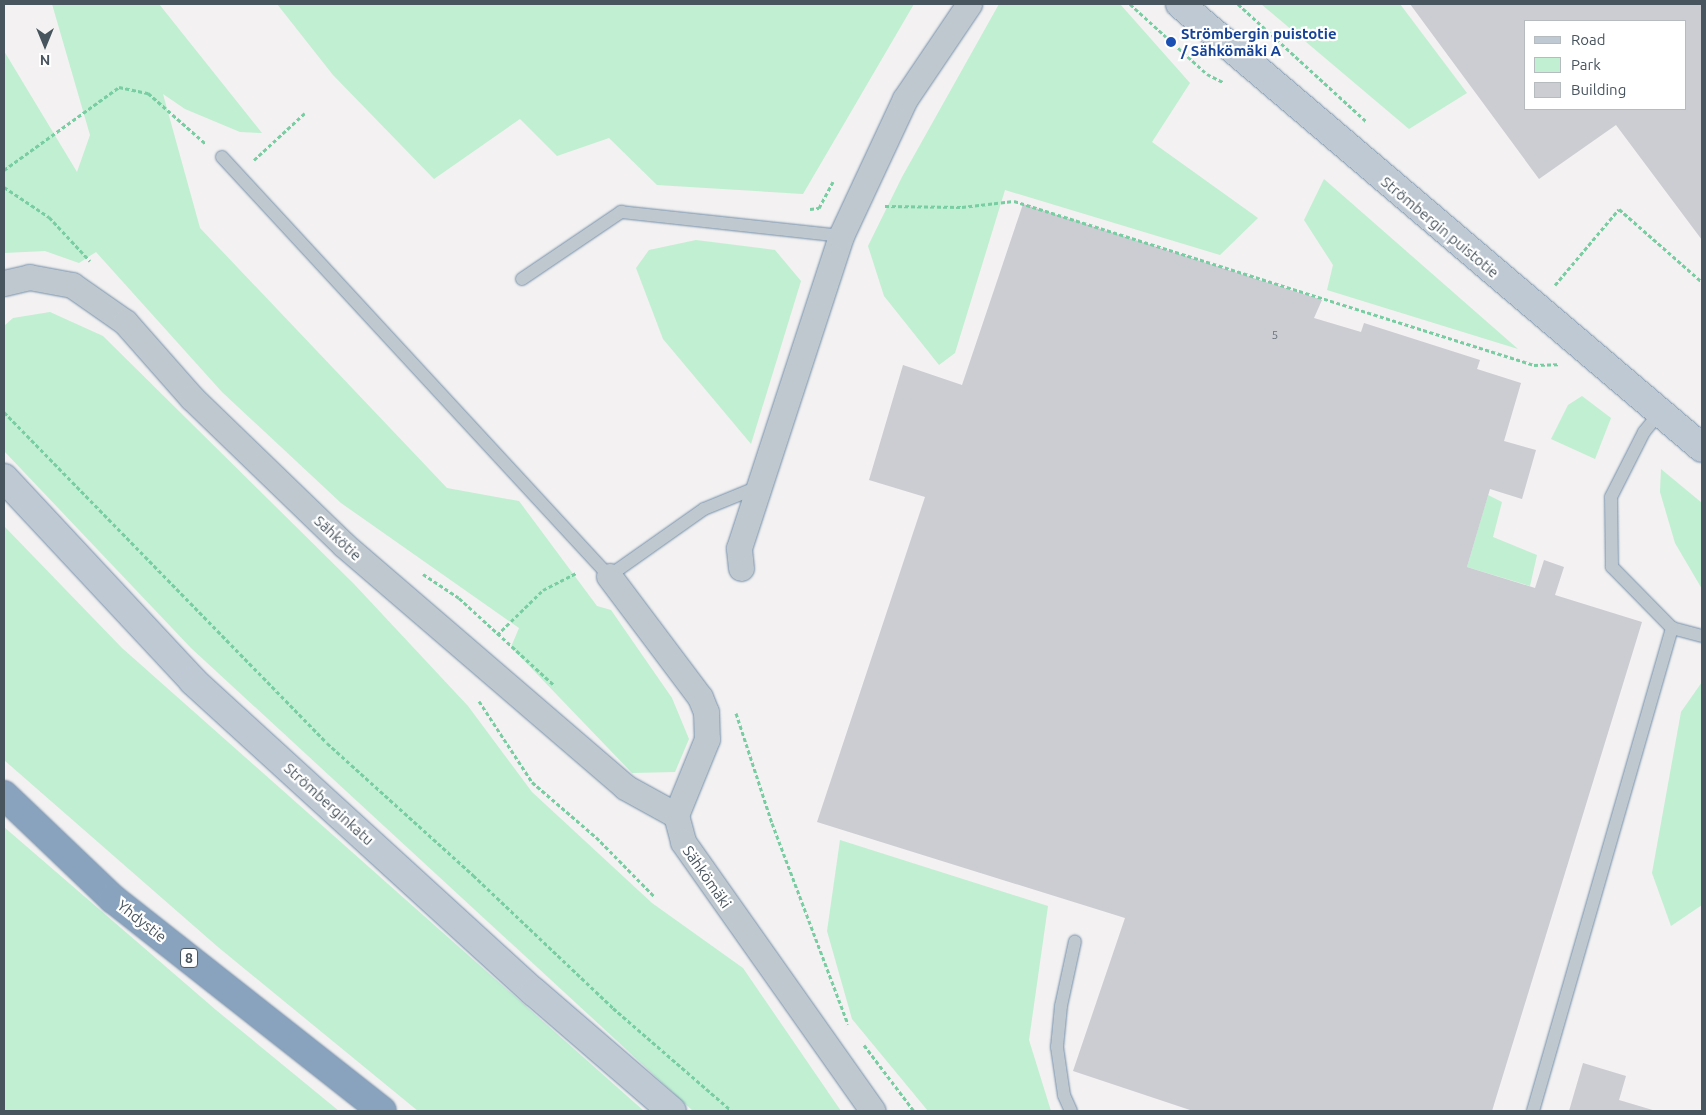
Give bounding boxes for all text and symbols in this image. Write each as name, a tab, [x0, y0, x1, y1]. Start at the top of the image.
north arrow	[20, 20, 70, 70]
legend	[1524, 20, 1686, 110]
place label: Strömbergin puistotie / Sähkömäki A	[1181, 24, 1337, 59]
text: Road	[1571, 31, 1606, 48]
marker: Strömbergin puistotie / Sähkömäki A	[1165, 36, 1177, 48]
text: N	[40, 52, 50, 68]
text: Park	[1571, 56, 1601, 73]
text: Building	[1571, 81, 1626, 98]
street label: Strömbergin puistotie	[1377, 173, 1503, 281]
house number: 5	[1272, 328, 1278, 342]
street label: Sähkötie	[311, 512, 365, 564]
street label: Strömberginkatu	[280, 759, 378, 849]
street label: Sähkömäki	[679, 842, 735, 912]
street label: Yhdystie	[114, 896, 170, 946]
road number: 8	[179, 946, 199, 970]

